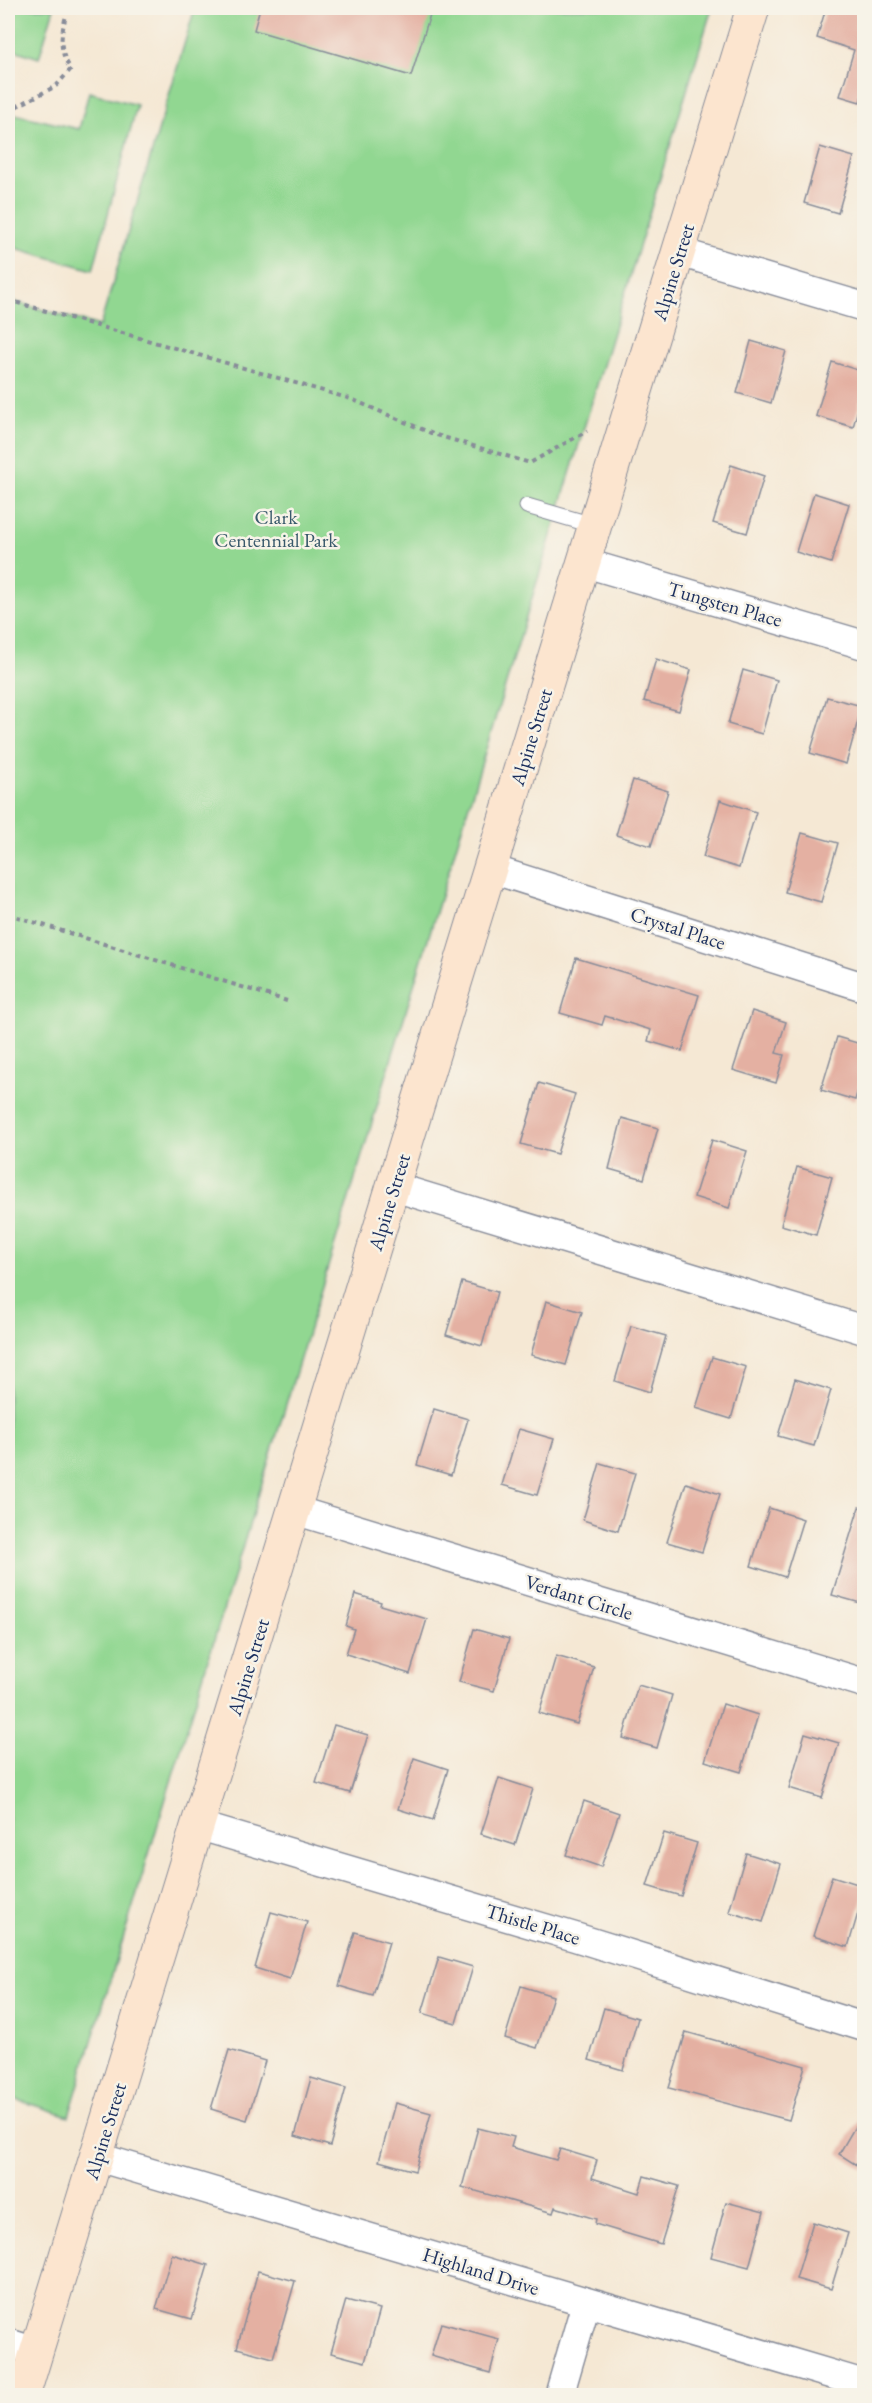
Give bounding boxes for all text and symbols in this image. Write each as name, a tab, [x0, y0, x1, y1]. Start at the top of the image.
street label: Alpine Street	[646, 220, 700, 325]
park label: Clark Centennial Park	[214, 504, 338, 553]
street label: Tungsten Place	[665, 575, 785, 633]
street label: Alpine Street	[504, 685, 558, 790]
street label: Crystal Place	[627, 900, 729, 956]
street label: Alpine Street	[362, 1150, 416, 1255]
street label: Verdant Circle	[522, 1568, 636, 1626]
street label: Alpine Street	[221, 1615, 275, 1720]
street label: Thistle Place	[483, 1897, 584, 1951]
street label: Alpine Street	[78, 2079, 132, 2184]
street label: Highland Drive	[420, 2241, 543, 2301]

